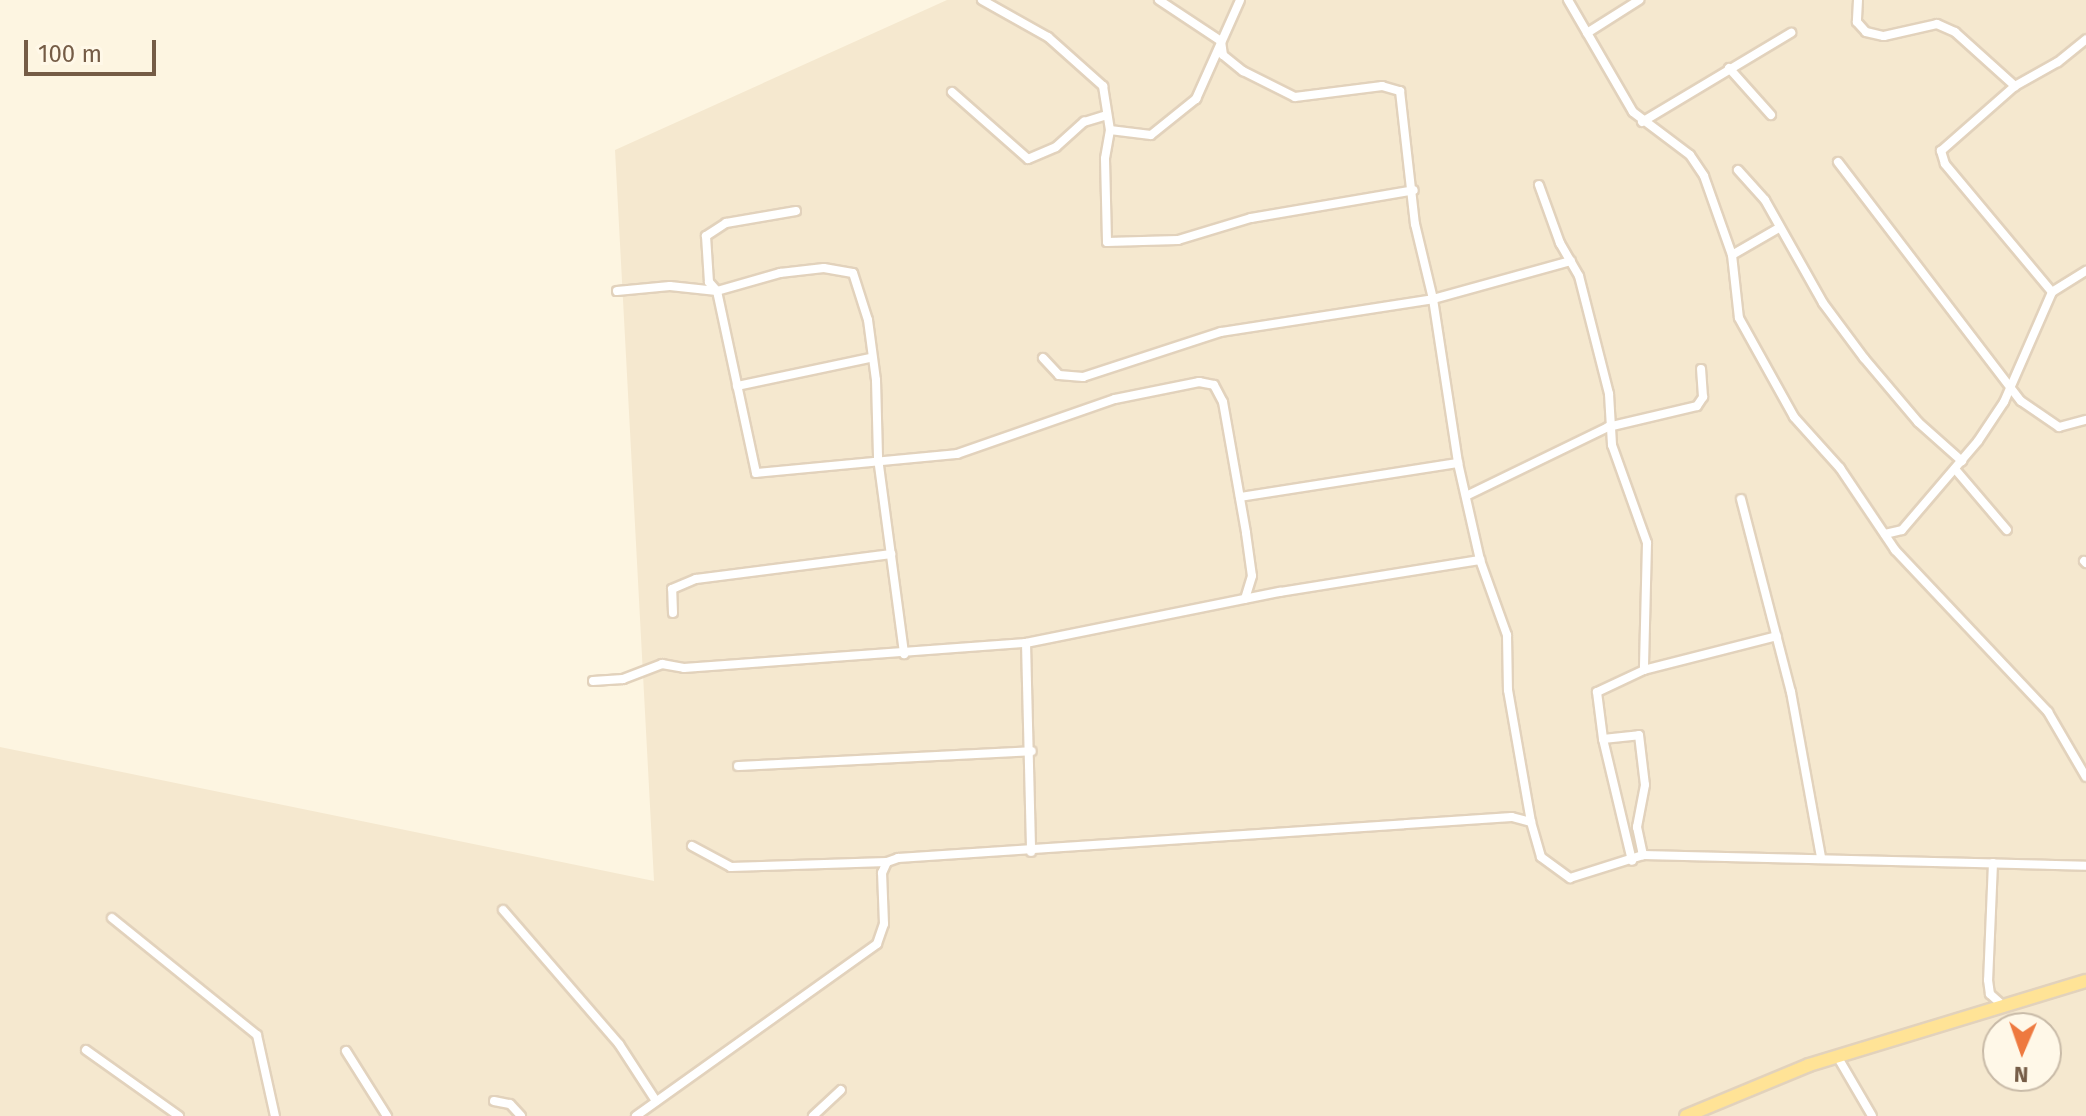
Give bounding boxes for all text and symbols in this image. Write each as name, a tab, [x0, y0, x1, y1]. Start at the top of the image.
scale bar	[28, 24, 160, 74]
text: 100 m	[38, 40, 102, 68]
north arrow	[1982, 1012, 2062, 1092]
text: N	[2013, 1061, 2029, 1088]

